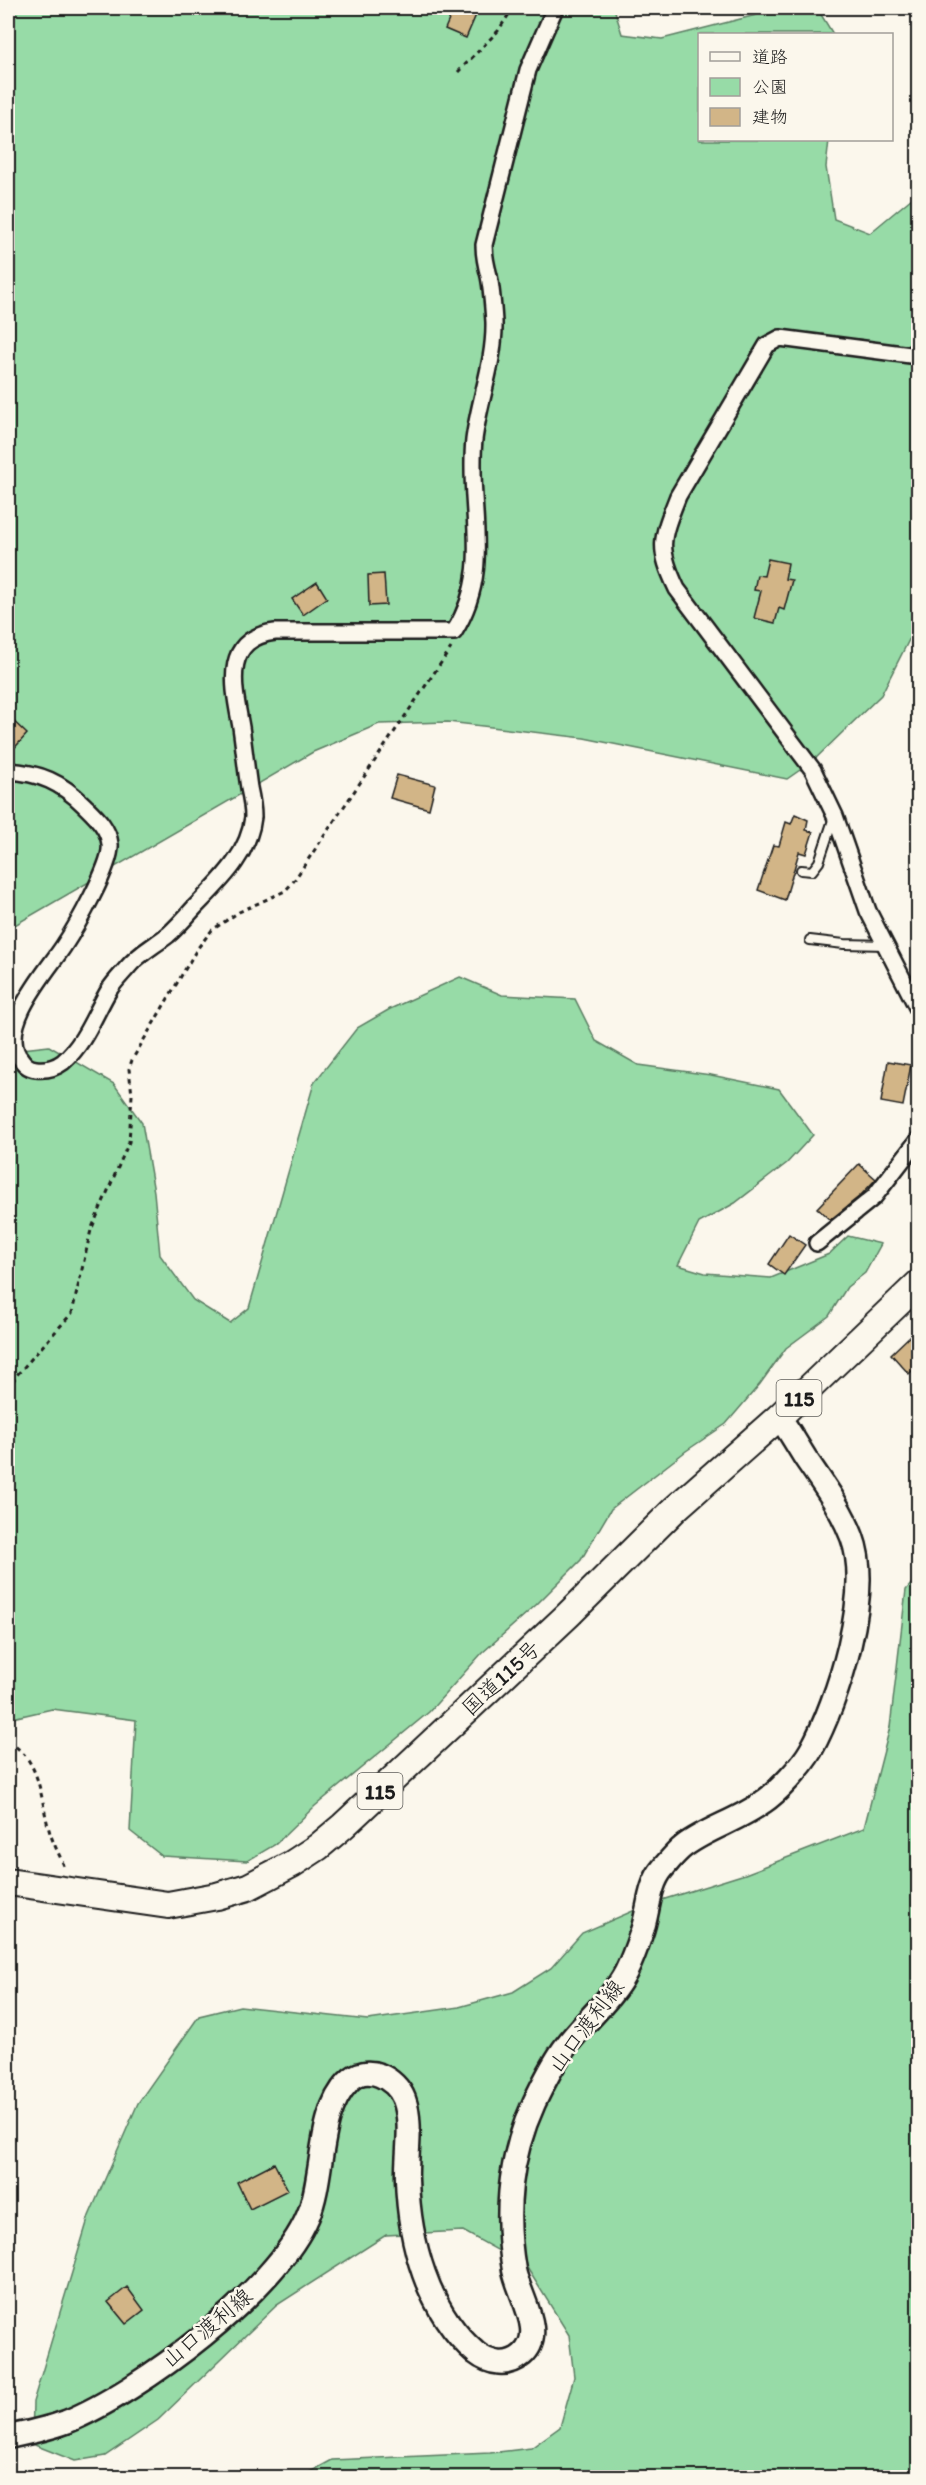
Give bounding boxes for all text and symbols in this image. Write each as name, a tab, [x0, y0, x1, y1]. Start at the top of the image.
legend	[698, 33, 893, 141]
text: 道路	[752, 46, 788, 68]
text: 公園	[752, 76, 788, 98]
text: 建物	[752, 106, 788, 128]
road number: 115	[776, 1380, 822, 1416]
street label: 国道115号	[456, 1635, 546, 1721]
road number: 115	[358, 1773, 403, 1809]
street label: 山口渡利線	[542, 1974, 630, 2078]
street label: 山口渡利線	[156, 2282, 258, 2374]

